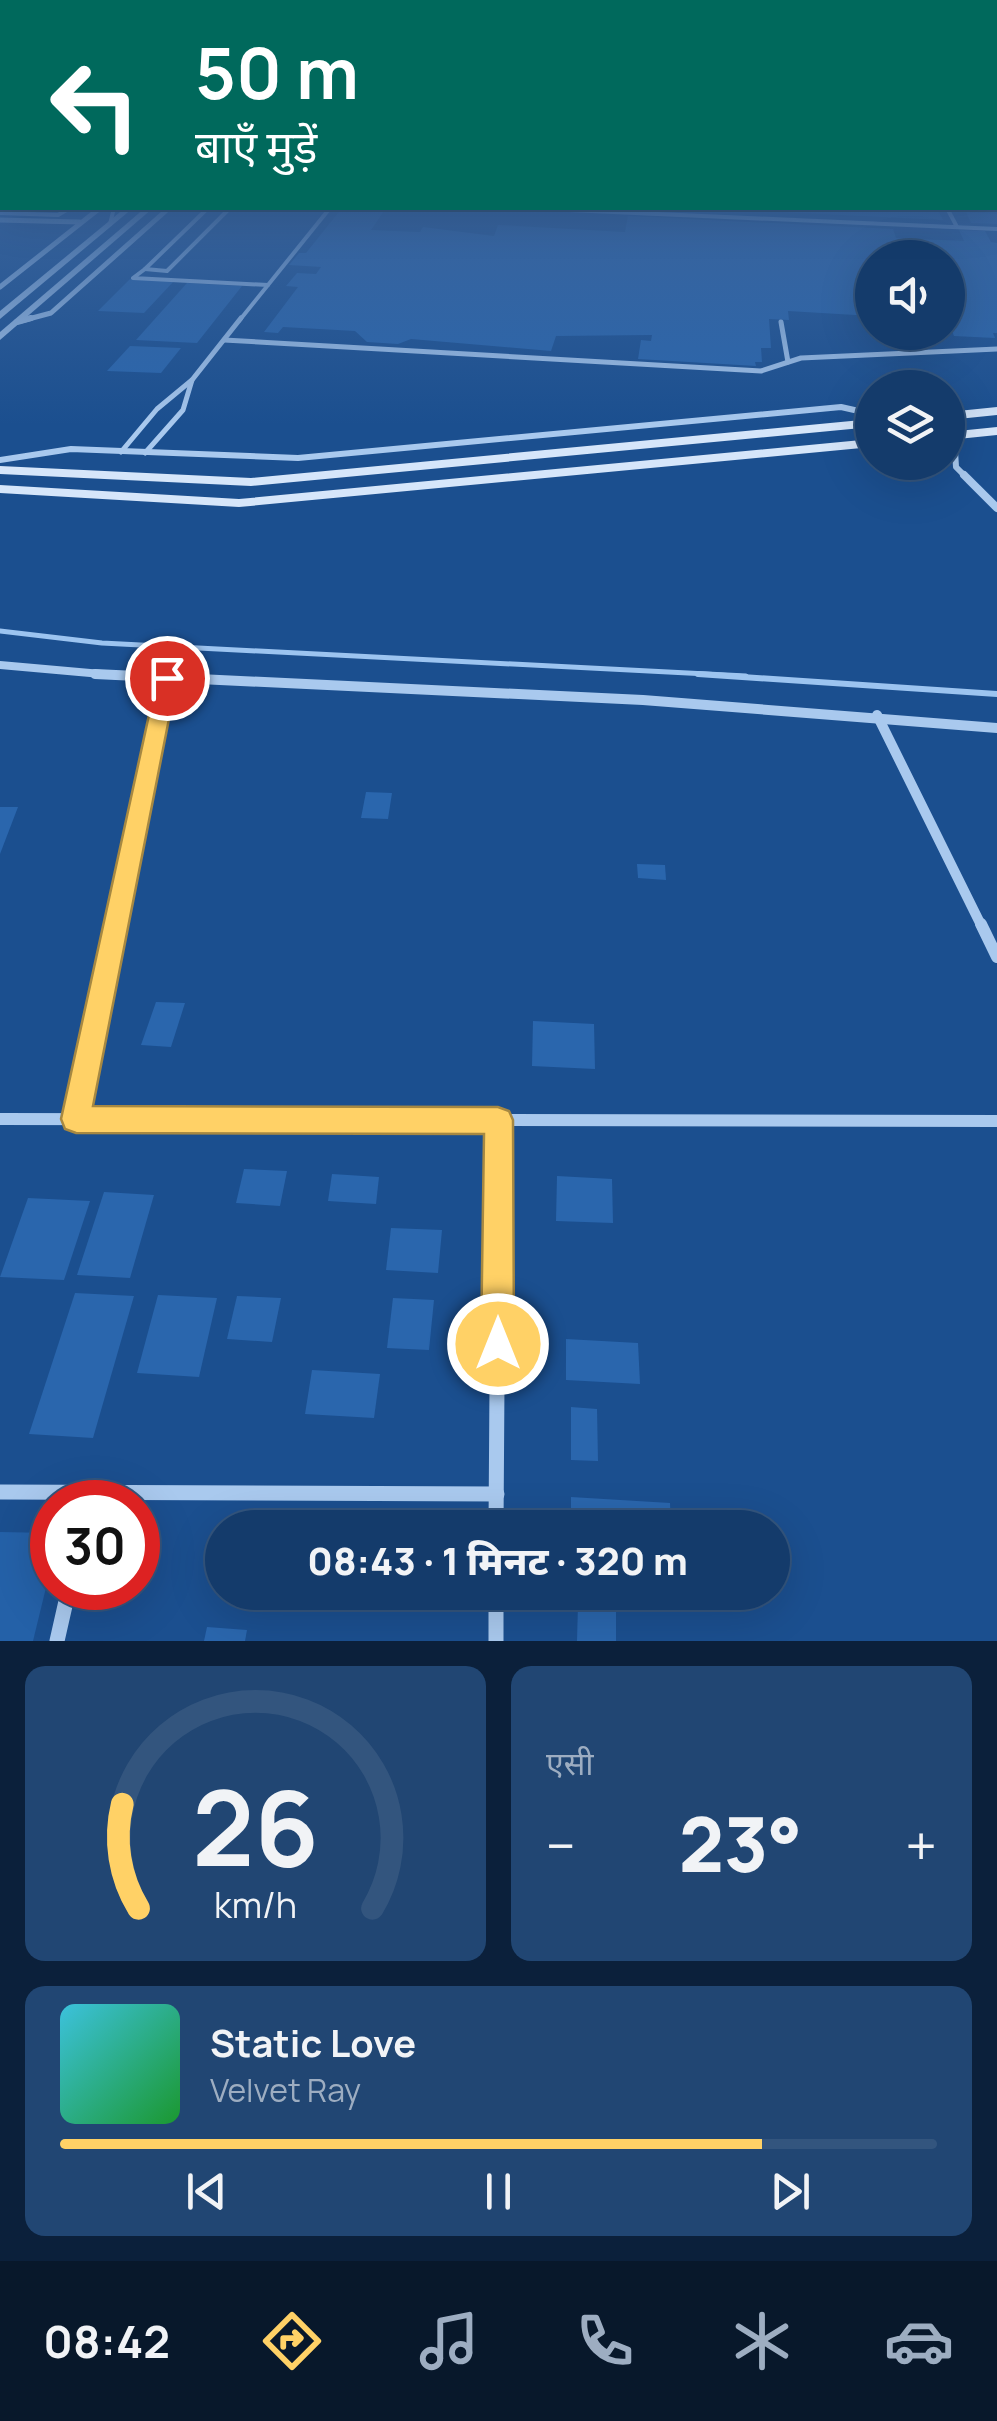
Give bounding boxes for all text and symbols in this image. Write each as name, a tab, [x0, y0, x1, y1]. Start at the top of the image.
text: 50 m	[195, 24, 359, 120]
icon: left	[30, 40, 160, 170]
text: बाएँ मुड़ें	[195, 115, 317, 177]
map controls	[855, 240, 965, 480]
button: sound	[855, 240, 965, 350]
button: layers	[855, 370, 965, 480]
pin	[125, 636, 210, 721]
icon: arrive	[140, 651, 195, 706]
position arrow	[446, 1292, 550, 1396]
speed limit sign: 30	[30, 1480, 160, 1610]
text: 08:43 · 1 मिनट · 320 m	[307, 1534, 688, 1586]
text: एसी	[546, 1741, 594, 1785]
text: 26	[192, 1755, 319, 1897]
text: 23°	[679, 1792, 802, 1895]
text: −	[546, 1807, 576, 1883]
text: +	[905, 1807, 937, 1883]
text: km/h	[214, 1880, 297, 1929]
text: Static Love	[210, 2016, 416, 2068]
text: Velvet Ray	[210, 2068, 361, 2112]
icon: previous	[179, 2164, 234, 2219]
icon: pause	[471, 2164, 526, 2219]
icon: next	[763, 2164, 818, 2219]
icon: directions	[257, 2306, 327, 2376]
icon: music	[414, 2306, 484, 2376]
icon: phone	[570, 2306, 640, 2376]
icon: climate	[727, 2306, 797, 2376]
icon: car	[884, 2306, 954, 2376]
text: 08:42	[43, 2310, 170, 2372]

